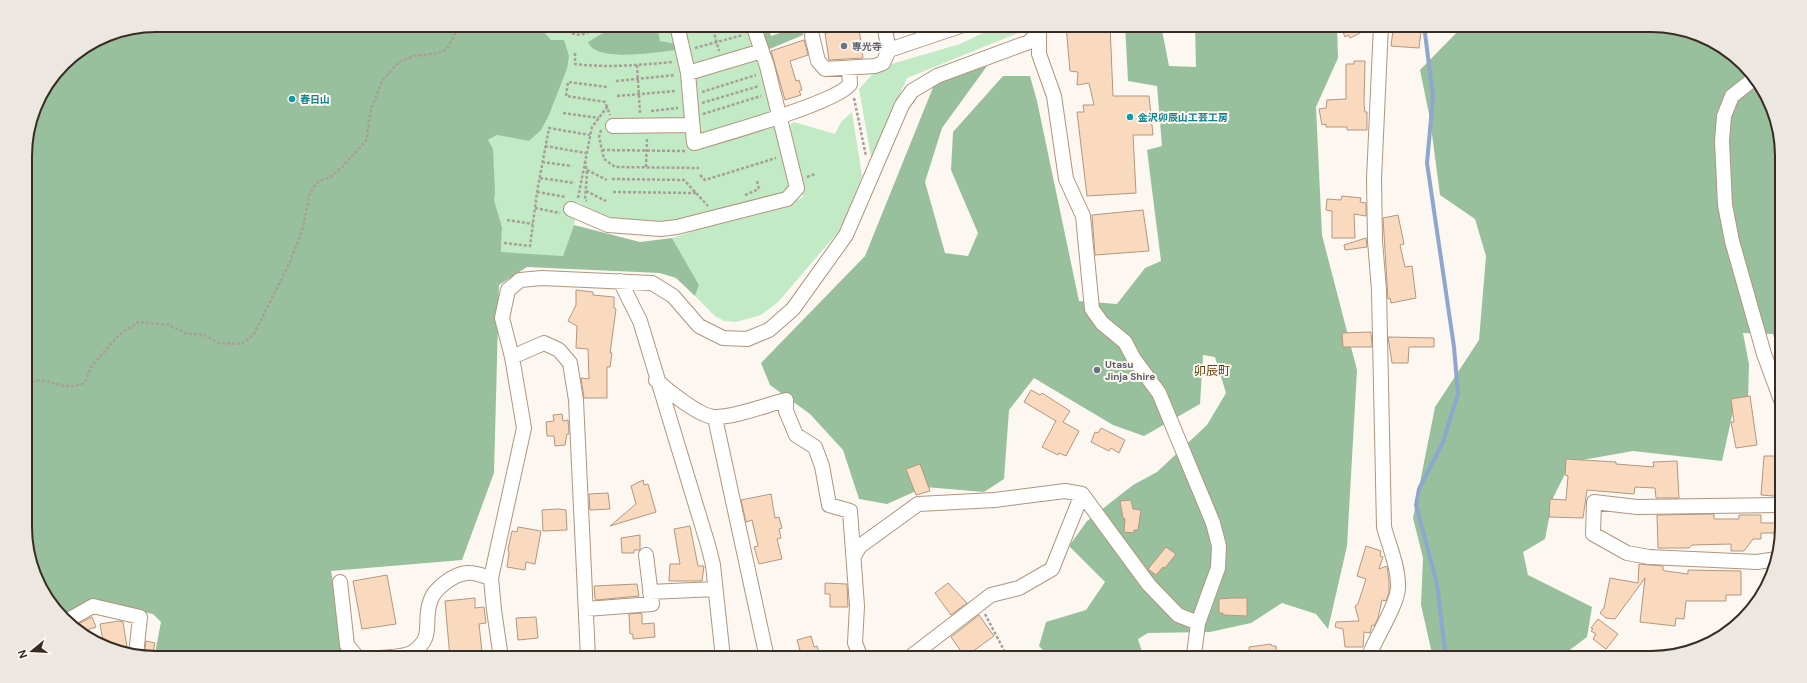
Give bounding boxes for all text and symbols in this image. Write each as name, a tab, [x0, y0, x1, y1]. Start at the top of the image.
place label: 専光寺	[852, 40, 882, 53]
marker: 専光寺	[839, 41, 849, 51]
place label: 春日山	[300, 93, 330, 106]
marker: 春日山	[287, 94, 297, 104]
place label: 金沢卯辰山工芸工房	[1138, 111, 1228, 124]
marker: 金沢卯辰山工芸工房	[1125, 112, 1135, 122]
place label: Utasu Jinja Shire	[1105, 358, 1155, 383]
district label: 卯辰町	[1194, 363, 1230, 379]
marker: Utasu Jinja Shire	[1092, 365, 1102, 375]
north arrow	[12, 631, 52, 671]
text: N	[15, 648, 30, 660]

